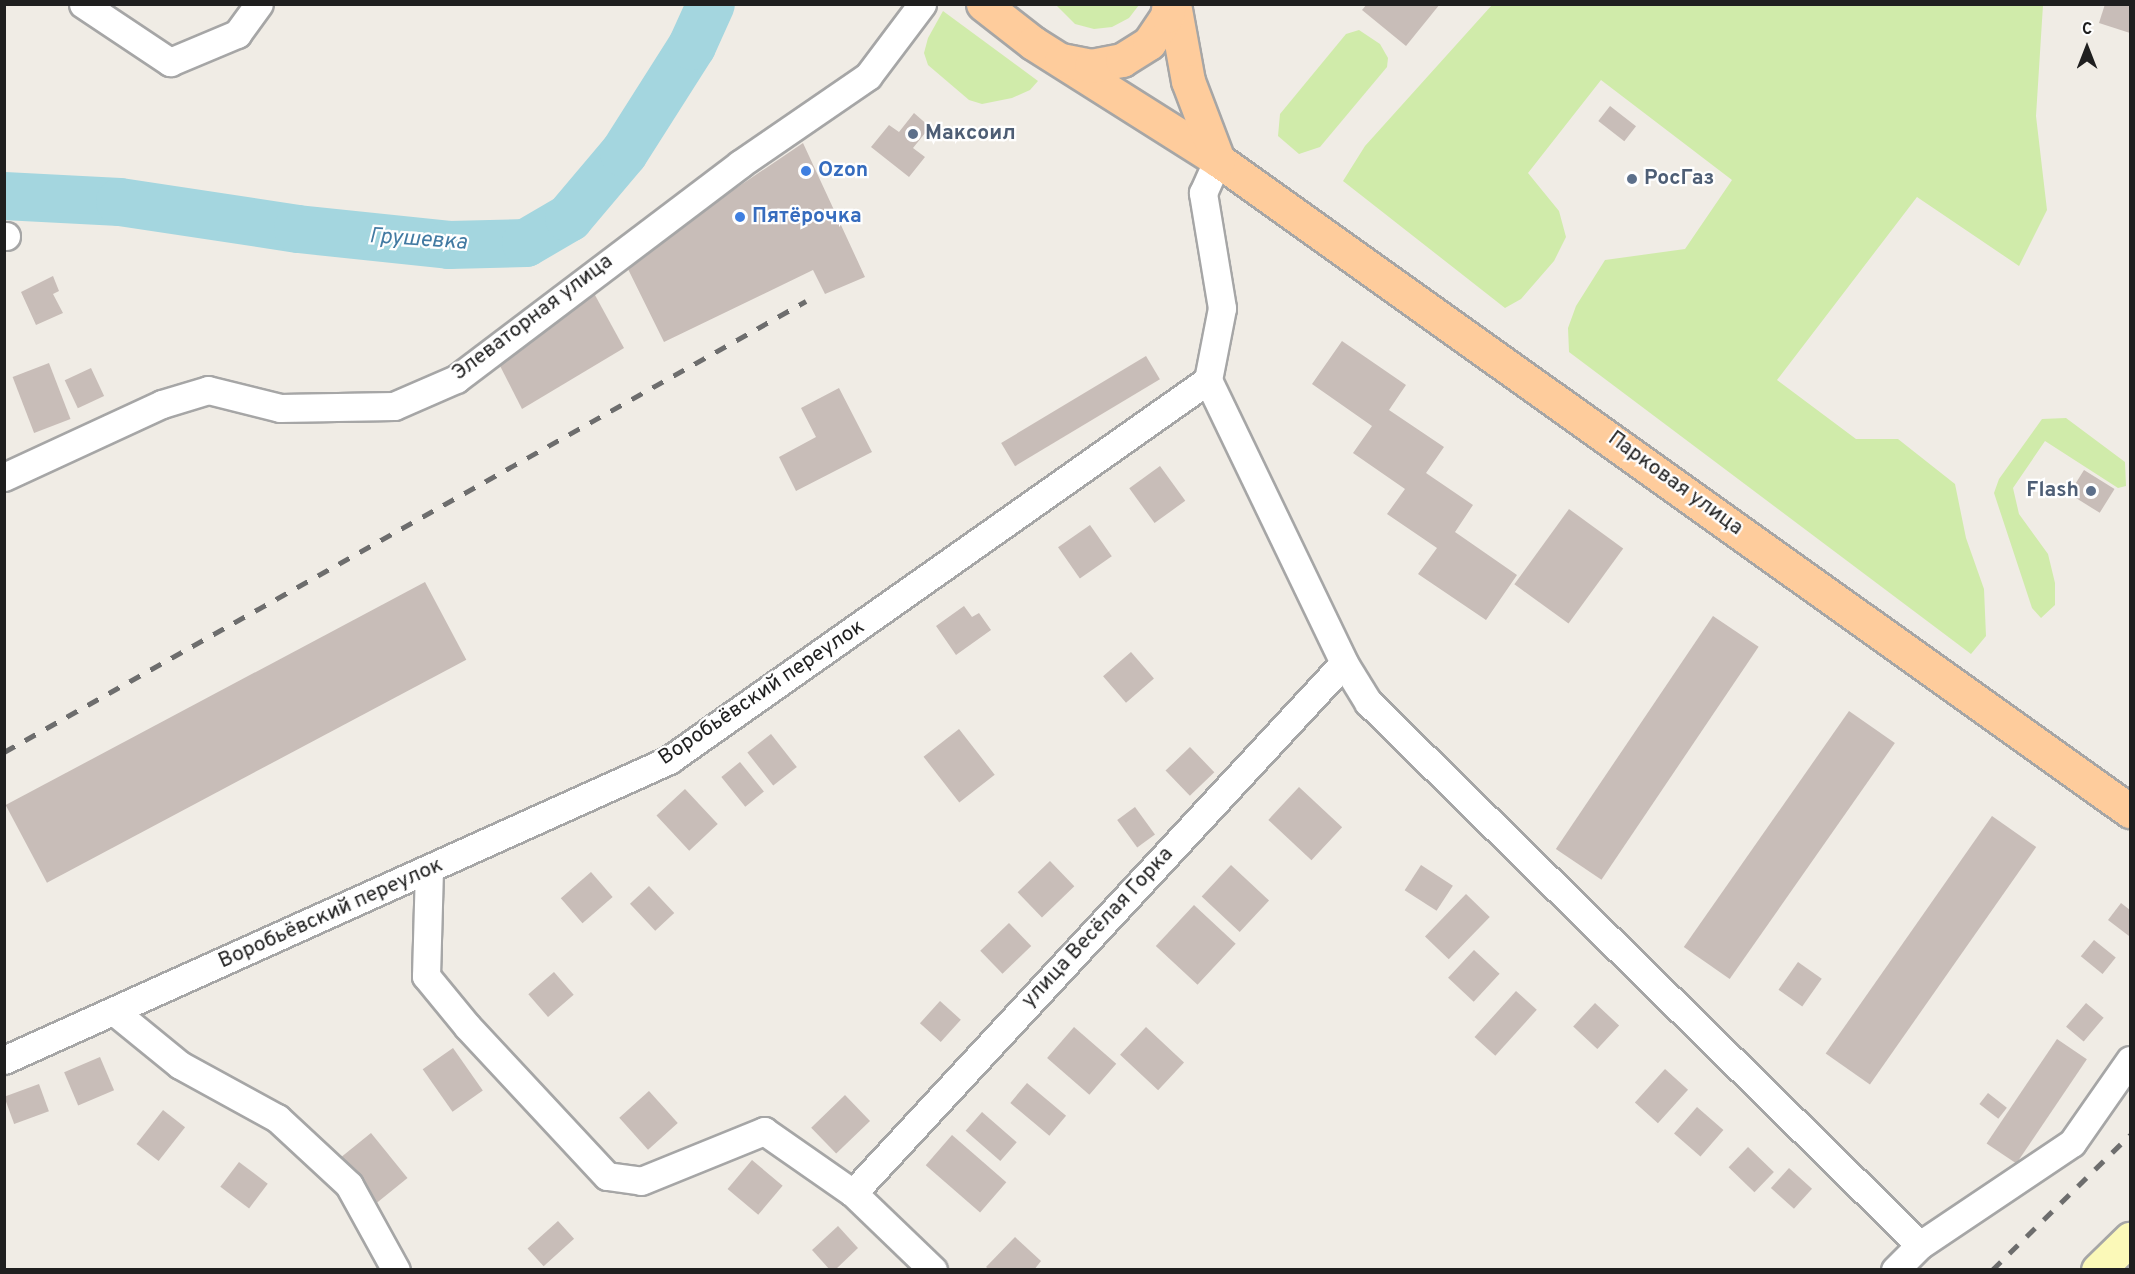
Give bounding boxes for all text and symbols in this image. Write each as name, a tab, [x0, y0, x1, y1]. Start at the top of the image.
north arrow	[2057, 18, 2117, 78]
text: С	[2082, 20, 2092, 40]
place label: Максоил	[925, 121, 1016, 147]
marker: Максоил	[906, 127, 920, 141]
place label: Ozon	[818, 158, 868, 184]
marker: Ozon	[799, 164, 813, 178]
place label: РосГаз	[1644, 166, 1714, 192]
marker: РосГаз	[1625, 172, 1639, 186]
place label: Пятёрочка	[752, 204, 862, 230]
marker: Пятёрочка	[733, 210, 747, 224]
water label: Грушевка	[368, 223, 468, 257]
street label: Элеваторная улица	[448, 249, 618, 387]
street label: Парковая улица	[1603, 427, 1747, 541]
place label: Flash	[2026, 478, 2079, 504]
marker: Flash	[2084, 484, 2098, 498]
street label: Воробьёвский переулок	[654, 615, 870, 771]
street label: улица Весёлая Горка	[1017, 842, 1179, 1014]
street label: Воробьёвский переулок	[215, 853, 447, 975]

